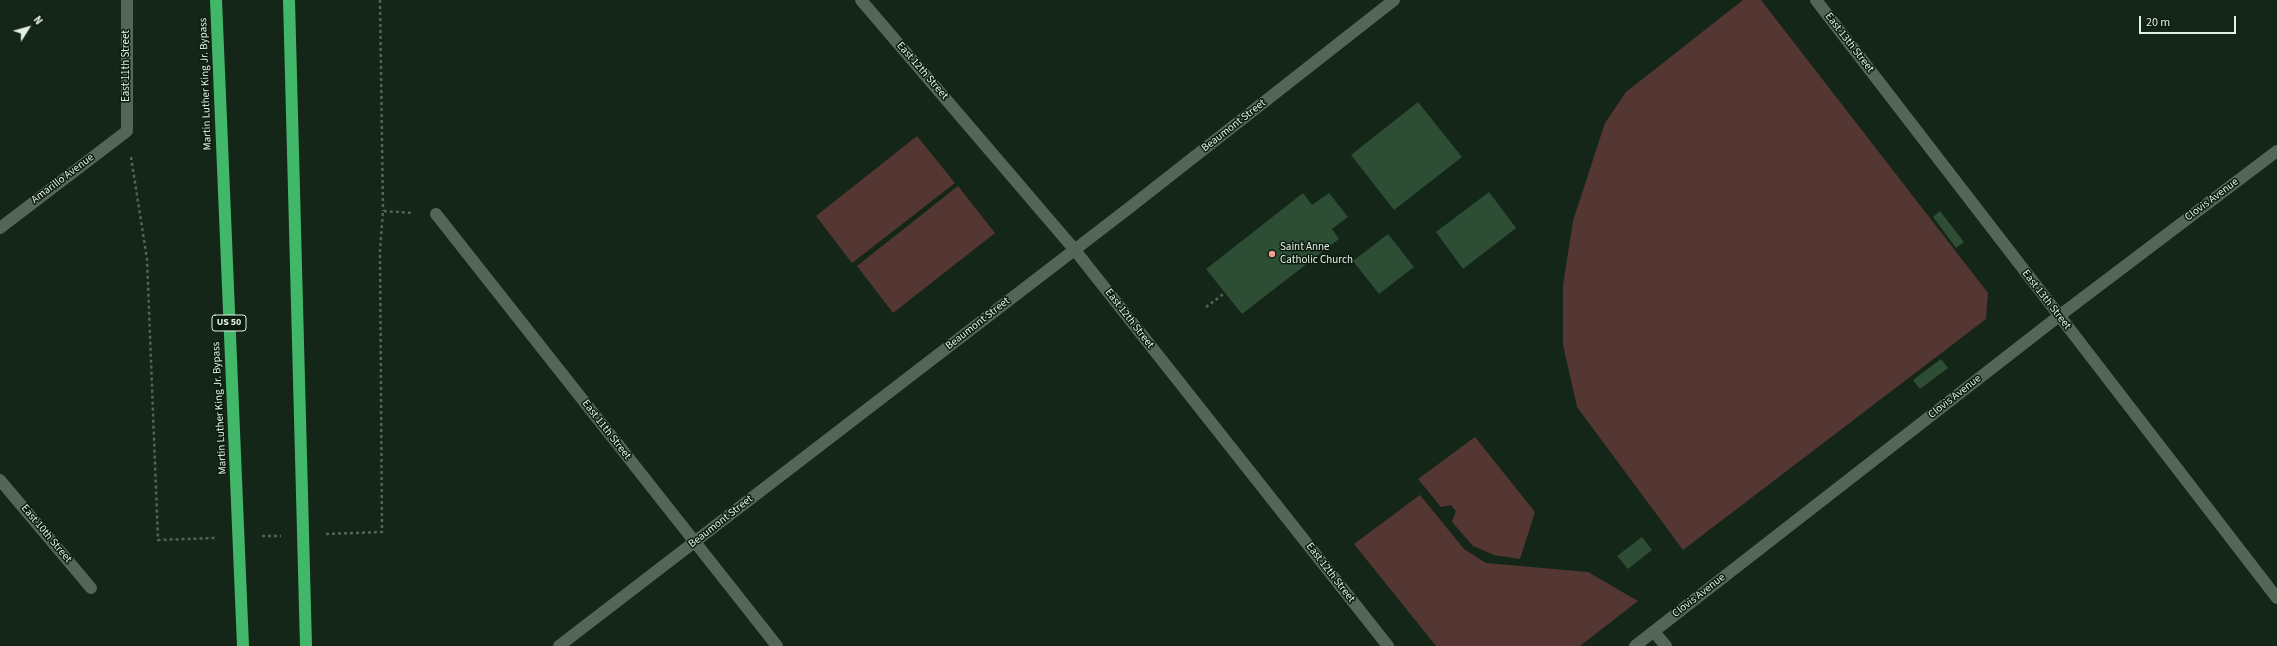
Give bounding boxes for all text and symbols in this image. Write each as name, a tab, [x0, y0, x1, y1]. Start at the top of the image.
north arrow	[8, 8, 48, 48]
scale bar	[2141, 8, 2238, 34]
street label: East 13th Street	[1822, 11, 1876, 75]
text: N	[30, 13, 46, 28]
text: 20 m	[2146, 14, 2170, 31]
street label: Martin Luther King Jr. Bypass	[197, 17, 215, 151]
street label: East 11th Street	[120, 30, 134, 102]
street label: East 12th Street	[893, 39, 951, 103]
street label: Beaumont Street	[1199, 97, 1269, 155]
street label: Amarillo Avenue	[29, 151, 97, 207]
street label: Clovis Avenue	[2183, 176, 2241, 224]
place label: Saint Anne Catholic Church	[1280, 241, 1353, 267]
marker: Saint Anne Catholic Church	[1267, 249, 1277, 259]
street label: East 13th Street	[2019, 268, 2073, 332]
street label: East 12th Street	[1102, 287, 1156, 351]
street label: Beaumont Street	[943, 295, 1013, 353]
road number: US 50	[212, 315, 246, 331]
street label: Martin Luther King Jr. Bypass	[210, 341, 230, 475]
street label: Clovis Avenue	[1926, 372, 1984, 422]
street label: East 11th Street	[579, 398, 633, 462]
street label: Beaumont Street	[686, 493, 756, 551]
street label: East 10th Street	[18, 502, 74, 566]
street label: East 12th Street	[1303, 541, 1357, 605]
street label: Clovis Avenue	[1670, 571, 1728, 621]

